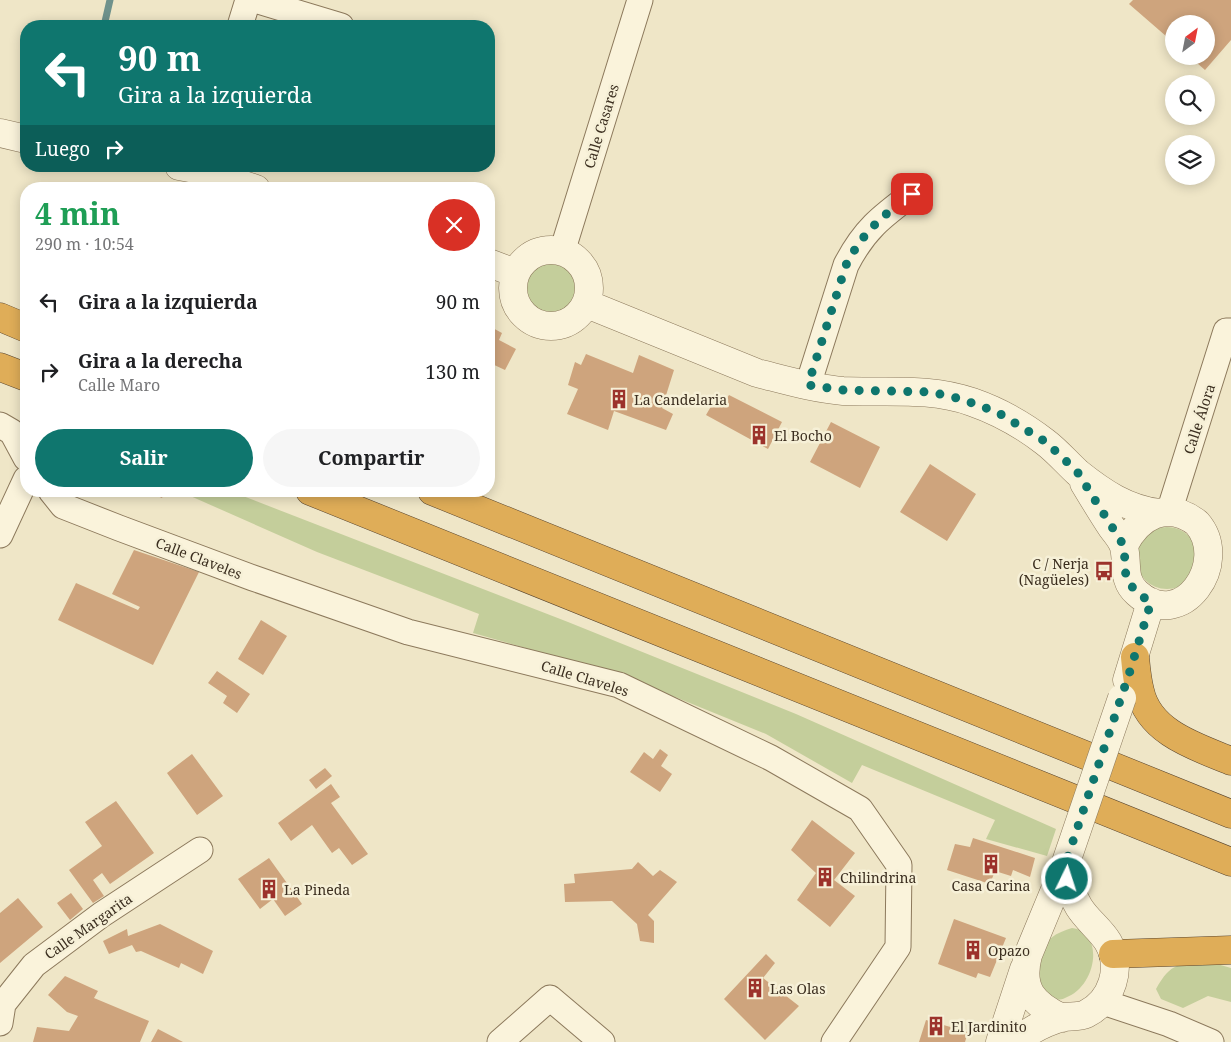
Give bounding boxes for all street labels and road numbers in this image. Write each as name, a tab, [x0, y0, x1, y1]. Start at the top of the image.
street label: Calle Casares	[579, 81, 623, 171]
street label: Calle Álora	[1179, 381, 1219, 457]
street label: Calle Claveles	[153, 533, 245, 583]
street label: Calle Claveles	[539, 656, 631, 700]
street label: Calle Margarita	[40, 889, 136, 963]

